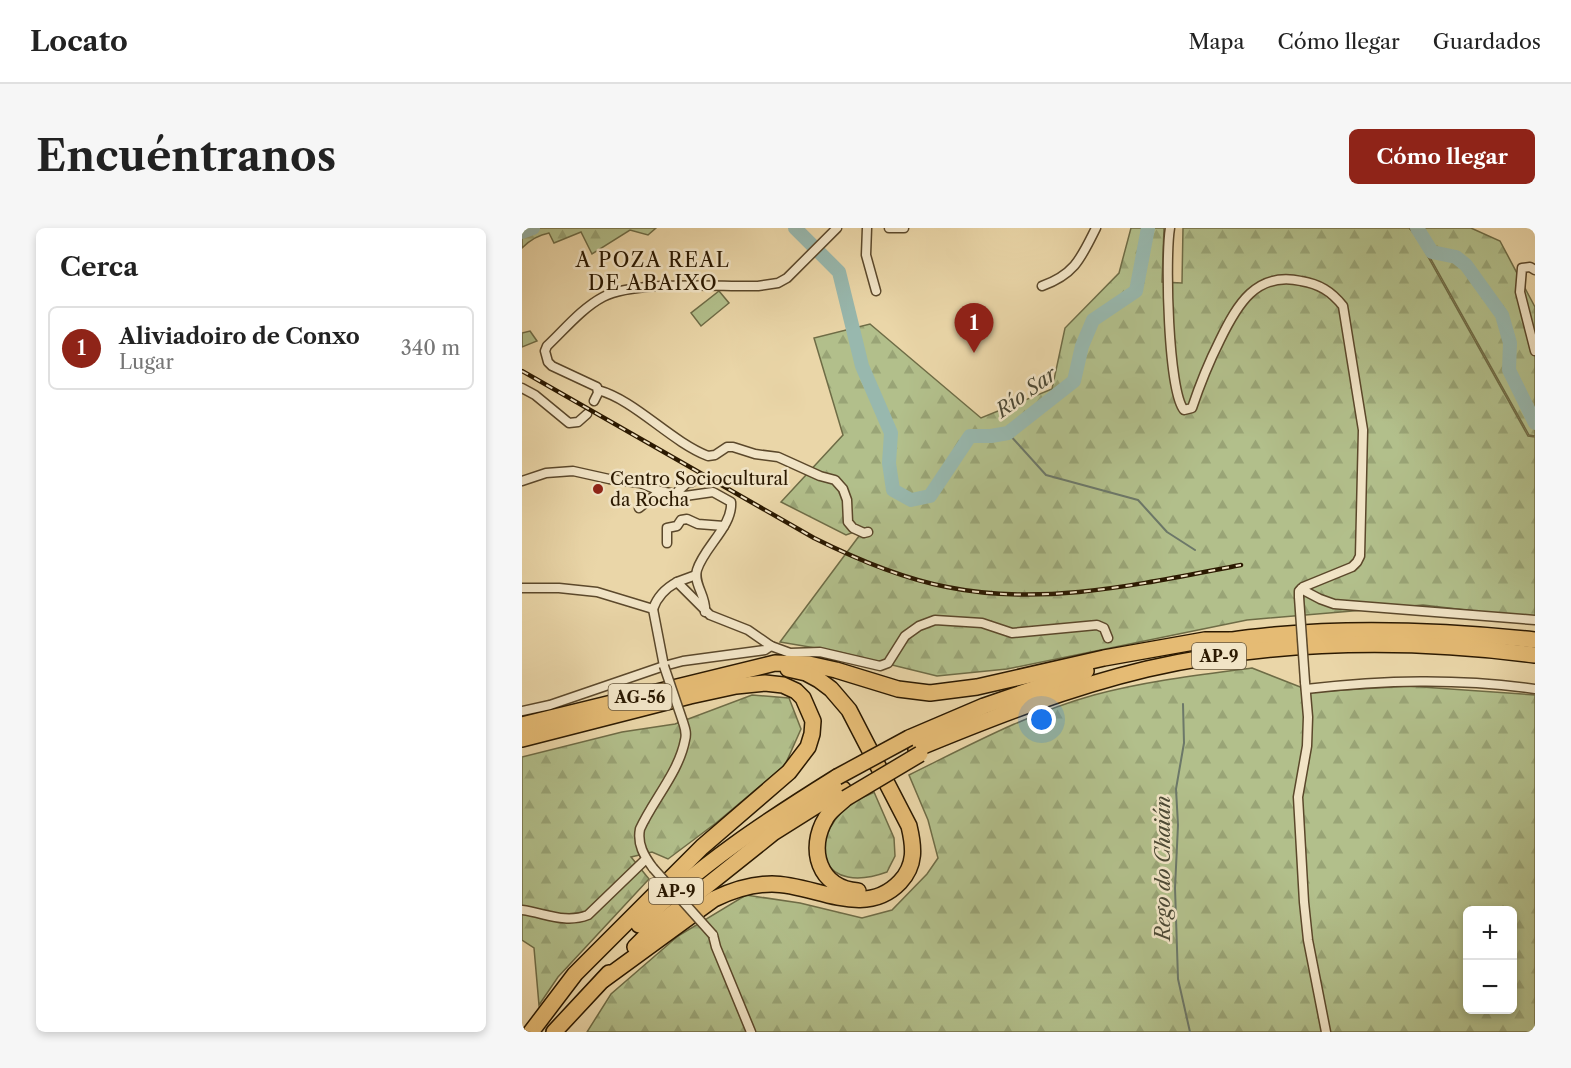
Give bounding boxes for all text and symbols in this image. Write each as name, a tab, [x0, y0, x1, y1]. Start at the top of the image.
text: Locato	[30, 24, 128, 58]
text: Mapa	[1188, 29, 1245, 54]
text: Cómo llegar	[1278, 29, 1400, 54]
text: Guardados	[1433, 29, 1541, 54]
button: Cómo llegar	[1349, 129, 1535, 184]
text: Encuéntranos	[36, 130, 336, 182]
district label: A POZA REAL DE ABAIXO	[575, 248, 730, 295]
text: Cerca	[60, 251, 138, 283]
pin: 1	[954, 304, 994, 353]
text: Aliviadoiro de Conxo	[119, 323, 360, 350]
text: 1	[77, 336, 86, 360]
text: 340 m	[401, 336, 460, 360]
text: Lugar	[119, 350, 174, 374]
water label: Río Sar	[989, 361, 1063, 423]
place label: Centro Sociocultural da Rocha	[610, 468, 788, 511]
marker: Centro Sociocultural da Rocha	[591, 482, 605, 496]
road number: AP-9	[1192, 643, 1246, 669]
road number: AG-56	[608, 684, 672, 710]
your location	[1027, 705, 1056, 734]
water label: Rego do Chaián	[1151, 796, 1175, 942]
road number: AP-9	[649, 878, 703, 904]
map controls	[1463, 906, 1517, 1014]
button: +	[1463, 906, 1517, 960]
button: −	[1463, 960, 1517, 1014]

